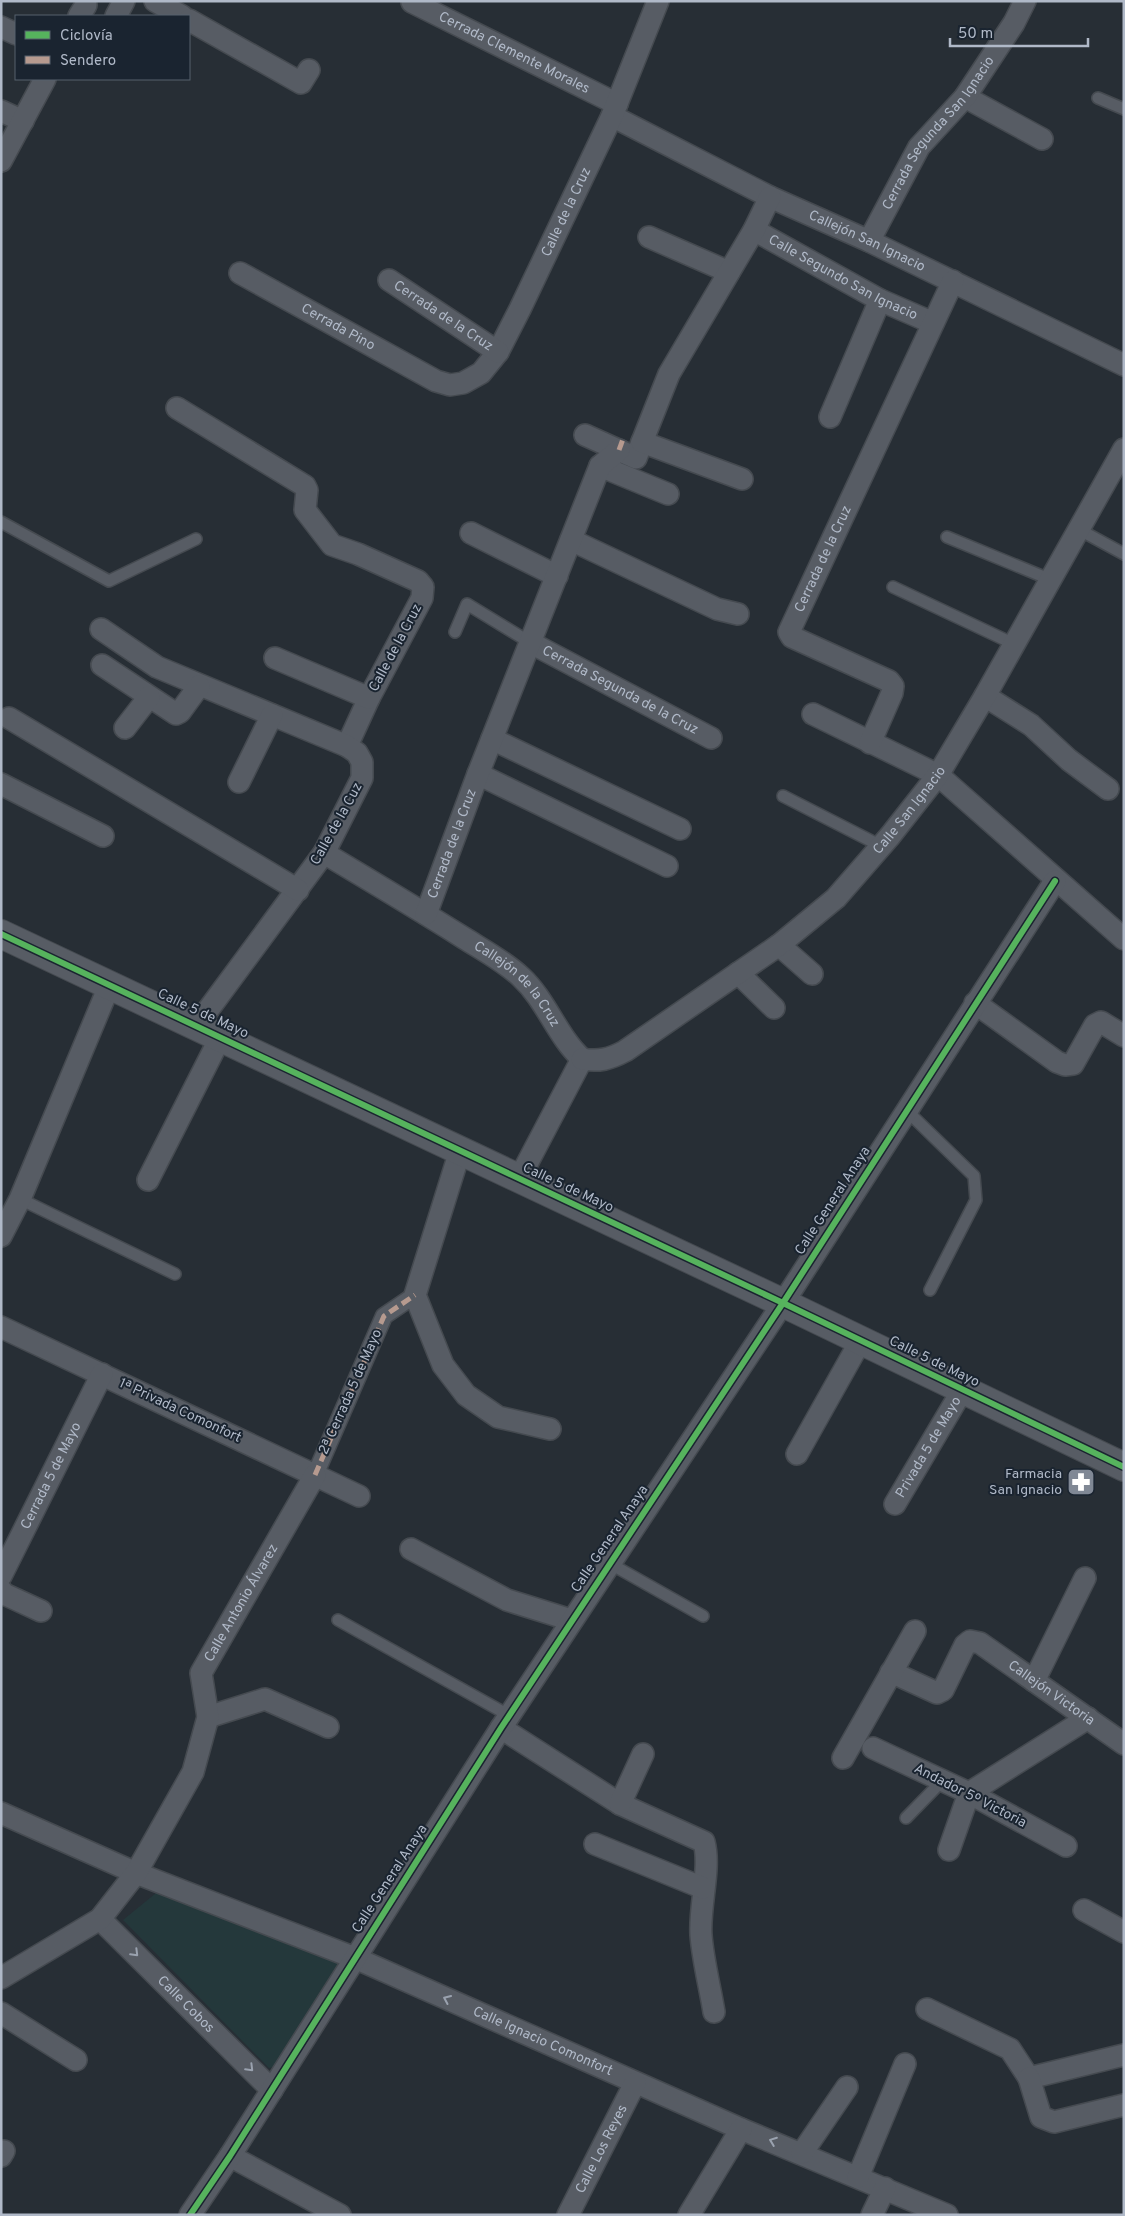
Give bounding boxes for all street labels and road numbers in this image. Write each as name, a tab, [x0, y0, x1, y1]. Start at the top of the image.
street label: Cerrada Clemente Morales	[436, 8, 592, 98]
street label: Cerrada Segunda San Ignacio	[879, 53, 998, 213]
street label: Calle de la Cruz	[538, 164, 595, 259]
street label: Callejón San Ignacio	[806, 207, 928, 276]
street label: Calle Segundo San Ignacio	[765, 231, 920, 324]
street label: Cerrada de la Cruz	[390, 277, 496, 355]
street label: Cerrada Pino	[298, 300, 378, 354]
street label: Cerrada de la Cruz	[791, 503, 855, 615]
street label: Calle de la Cruz	[366, 601, 426, 695]
street label: Cerrada Segunda de la Cruz	[539, 642, 701, 738]
street label: Calle San Ignacio	[869, 763, 950, 858]
street label: Calle de la Cuz	[307, 780, 367, 868]
street label: Cerrada de la Cruz	[424, 786, 480, 901]
street label: Callejón de la Cruz	[471, 938, 563, 1030]
street label: Calle 5 de Mayo	[155, 985, 251, 1043]
street label: Calle General Anaya	[792, 1144, 874, 1258]
street label: Calle 5 de Mayo	[520, 1159, 616, 1217]
street label: 2ª Cerrada 5 de Mayo	[316, 1326, 386, 1457]
street label: Calle 5 de Mayo	[886, 1333, 982, 1391]
street label: 1ª Privada Comonfort	[116, 1375, 244, 1447]
street label: Privada 5 de Mayo	[892, 1393, 965, 1501]
street label: Cerrada 5 de Mayo	[17, 1419, 85, 1532]
street label: Calle General Anaya	[568, 1482, 652, 1596]
street label: Calle Antonio Álvarez	[201, 1541, 282, 1665]
street label: Callejón Victoria	[1005, 1657, 1098, 1729]
street label: Andador 5º Victoria	[911, 1760, 1029, 1832]
street label: Calle General Anaya	[349, 1822, 431, 1936]
street label: Calle Cobos	[154, 1972, 218, 2036]
street label: Calle Ignacio Comonfort	[470, 2003, 615, 2080]
street label: Calle Los Reyes	[572, 2102, 631, 2196]

